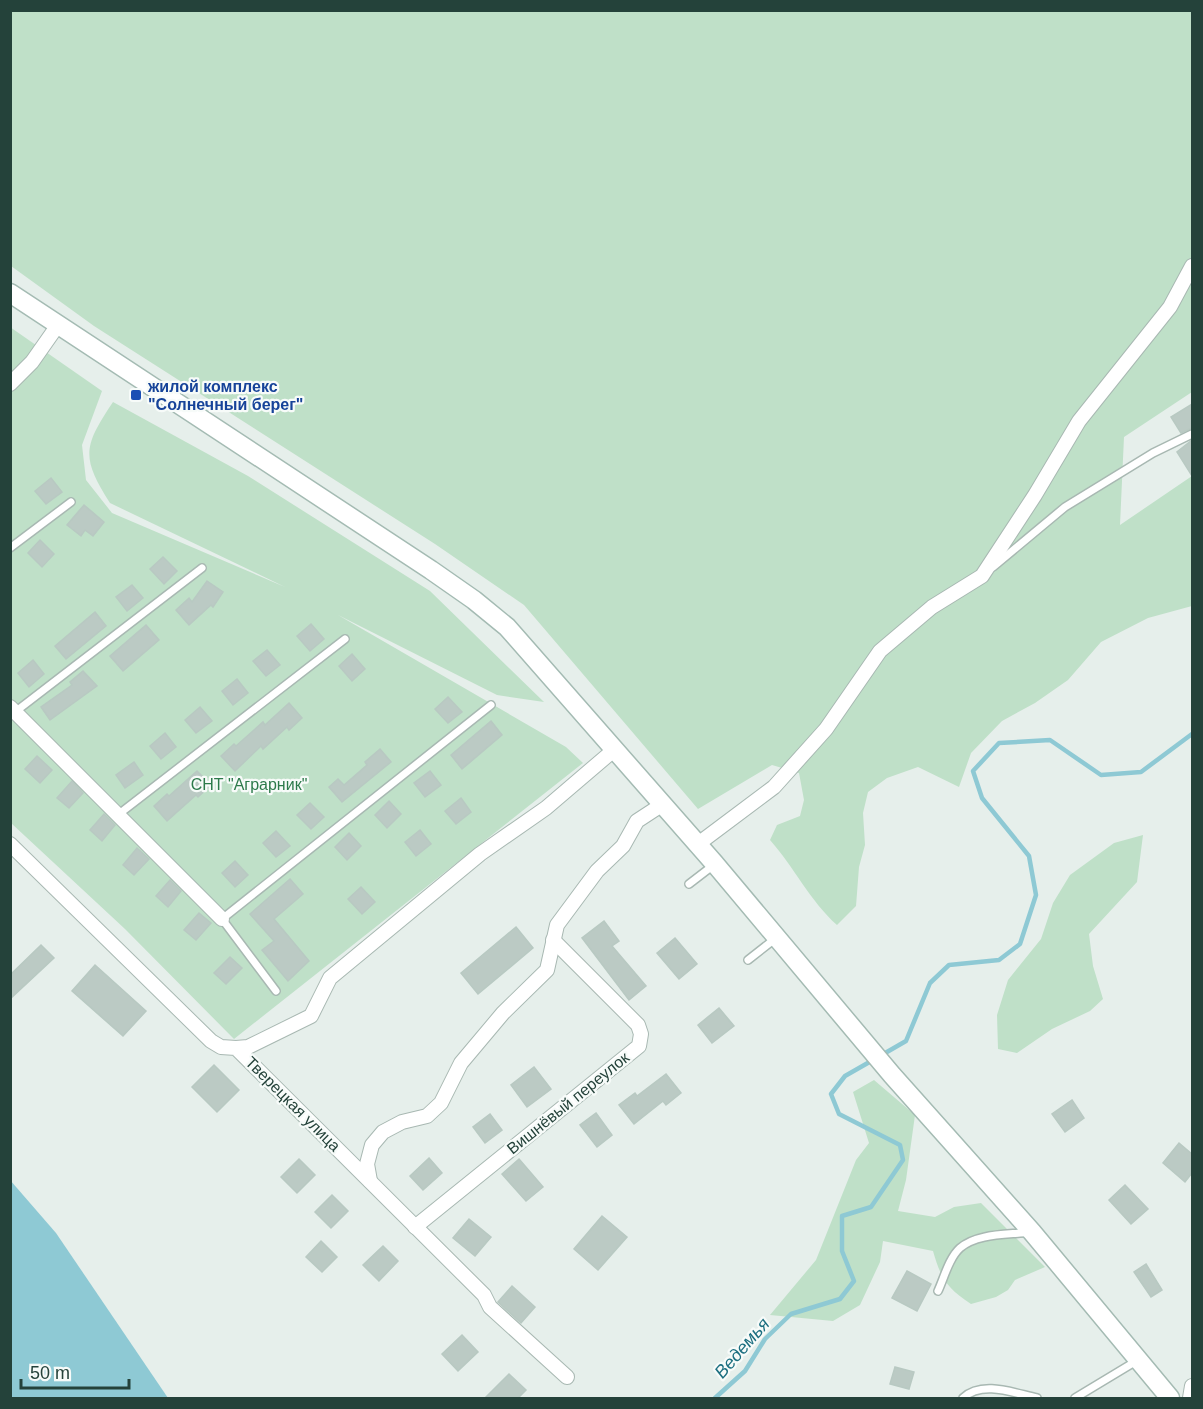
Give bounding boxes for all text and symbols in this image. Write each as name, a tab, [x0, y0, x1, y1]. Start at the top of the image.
place label: жилой комплекс "Солнечный берег"	[147, 378, 303, 413]
marker: жилой комплекс "Солнечный берег"	[129, 388, 143, 402]
park label: СНТ "Аграрник"	[191, 776, 307, 793]
street label: Вишнёвый переулок	[504, 1048, 633, 1157]
street label: Тверецкая улица	[242, 1053, 344, 1155]
water label: Ведемья	[711, 1314, 774, 1382]
scale bar	[21, 1352, 129, 1390]
text: 50 m	[30, 1363, 70, 1383]

